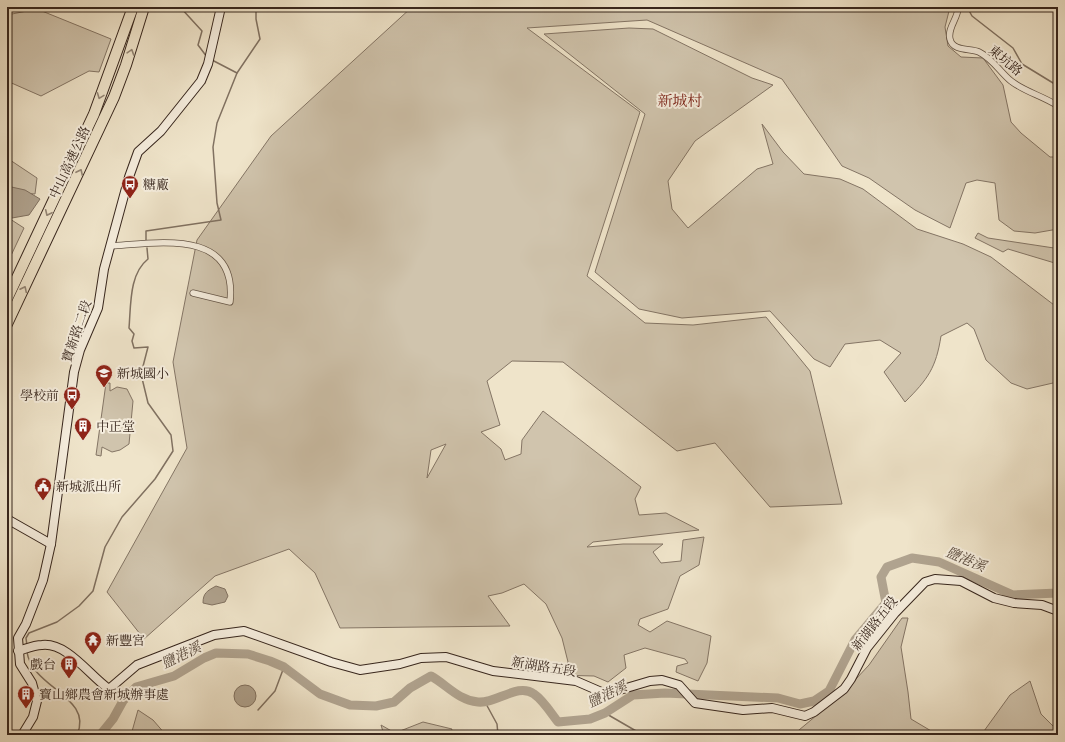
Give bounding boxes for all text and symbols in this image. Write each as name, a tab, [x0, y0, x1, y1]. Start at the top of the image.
street label: 東坑路	[985, 41, 1027, 80]
one-way arrow	[126, 49, 134, 56]
district label: 新城村	[657, 90, 703, 111]
one-way arrow	[97, 93, 105, 100]
street label: 中山高速公路	[44, 123, 95, 202]
one-way arrow	[75, 168, 83, 176]
bus stop icon: 糖廠	[120, 174, 140, 199]
place label: 糖廠	[143, 175, 169, 194]
one-way arrow	[45, 208, 53, 216]
one-way arrow	[19, 286, 27, 293]
street label: 寶新路二段	[57, 297, 96, 365]
school or university icon: 新城國小	[94, 363, 114, 388]
place label: 新城國小	[117, 364, 169, 383]
bus stop icon: 學校前	[62, 385, 82, 410]
place label: 學校前	[20, 386, 59, 405]
building icon: 中正堂	[73, 416, 93, 441]
place label: 中正堂	[96, 417, 135, 436]
public building icon: 新城派出所	[33, 476, 53, 501]
place label: 新城派出所	[56, 477, 121, 496]
water label: 鹽港溪	[943, 542, 991, 577]
street label: 新湖路五段	[847, 592, 902, 655]
temple icon: 新豐宮	[83, 630, 103, 655]
place label: 新豐宮	[106, 631, 145, 650]
water label: 鹽港溪	[158, 636, 206, 673]
street label: 新湖路五段	[510, 652, 578, 681]
building icon: 戲台	[59, 654, 79, 679]
place label: 戲台	[30, 655, 56, 674]
water label: 鹽港溪	[584, 675, 632, 712]
building icon: 寶山鄉農會新城辦事處	[16, 684, 36, 709]
place label: 寶山鄉農會新城辦事處	[39, 685, 169, 704]

